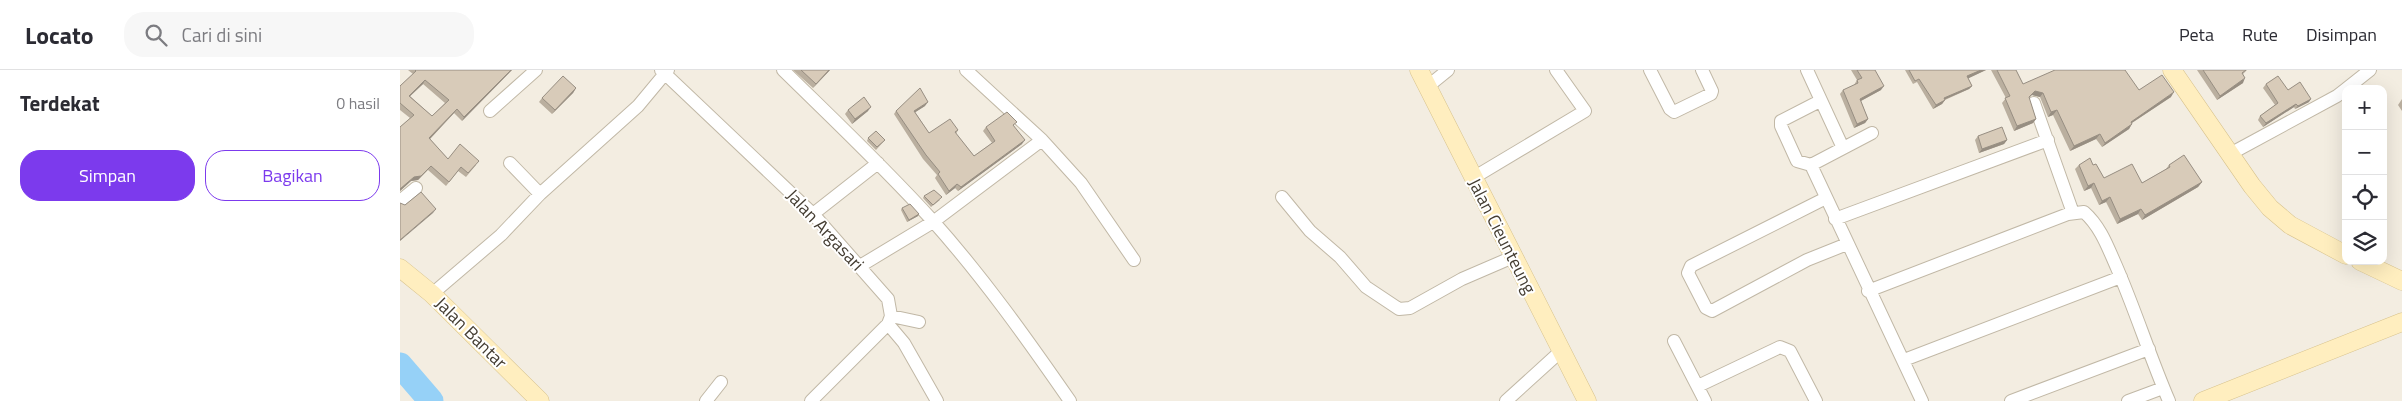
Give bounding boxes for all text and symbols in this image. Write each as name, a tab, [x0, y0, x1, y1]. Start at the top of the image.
search box	[124, 12, 474, 57]
text: Locato	[25, 17, 94, 53]
text: Cari di sini	[182, 20, 262, 49]
icon: search	[142, 21, 170, 49]
text: Peta	[2179, 21, 2214, 48]
text: Rute	[2242, 21, 2278, 48]
text: Disimpan	[2306, 21, 2377, 48]
map controls	[2342, 85, 2387, 265]
button: +	[2342, 85, 2387, 130]
text: Terdekat	[20, 87, 100, 119]
text: 0 hasil	[336, 91, 380, 115]
button: −	[2342, 130, 2387, 175]
button: Simpan	[20, 150, 195, 201]
button: Bagikan	[205, 150, 380, 201]
street label: Jalan Cieunteung	[1462, 173, 1543, 298]
button: locate	[2342, 175, 2387, 220]
street label: Jalan Argasari	[780, 183, 871, 277]
button: layers	[2342, 220, 2387, 265]
street label: Jalan Bantar	[429, 290, 514, 375]

